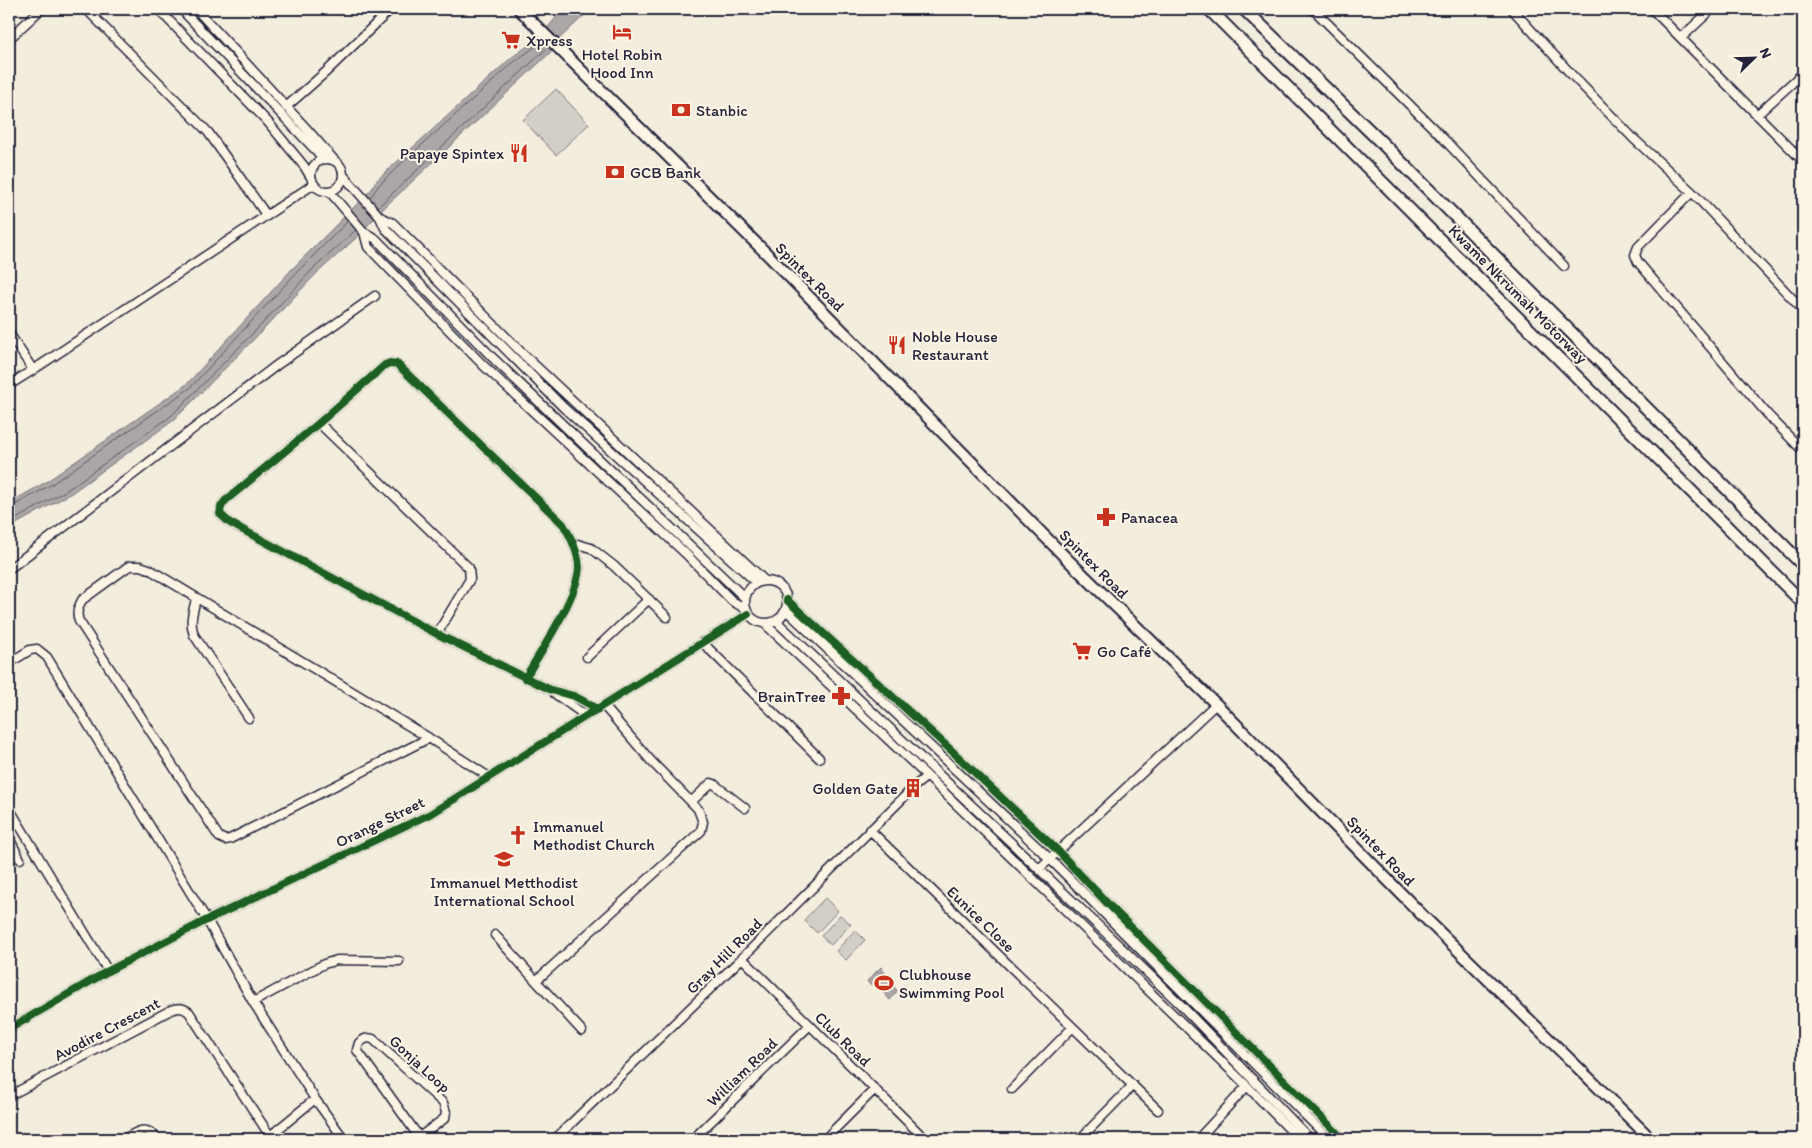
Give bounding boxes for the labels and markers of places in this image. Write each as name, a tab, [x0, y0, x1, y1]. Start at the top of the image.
hotel icon: Hotel Robin Hood Inn	[611, 21, 633, 43]
supermarket icon: Xpress	[500, 29, 522, 51]
place label: Xpress	[526, 31, 573, 50]
place label: Hotel Robin Hood Inn	[582, 45, 662, 82]
bank icon: Stanbic	[670, 99, 692, 121]
place label: Stanbic	[696, 101, 748, 120]
restaurant icon: Papaye Spintex	[508, 142, 530, 164]
place label: Papaye Spintex	[400, 144, 504, 163]
bank icon: GCB Bank	[604, 161, 626, 183]
place label: GCB Bank	[630, 163, 701, 182]
place label: Noble House Restaurant	[912, 327, 998, 364]
restaurant icon: Noble House Restaurant	[886, 334, 908, 356]
pharmacy icon: Panacea	[1095, 506, 1117, 528]
place label: Panacea	[1121, 508, 1179, 527]
supermarket icon: Go Café	[1071, 640, 1093, 662]
place label: Go Café	[1097, 642, 1151, 661]
pharmacy icon: BrainTree	[830, 685, 852, 707]
place label: BrainTree	[758, 687, 826, 706]
building icon: Golden Gate	[902, 777, 924, 799]
place label: Golden Gate	[812, 779, 898, 798]
place label: Immanuel Methodist Church	[533, 817, 655, 854]
church icon: Immanuel Methodist Church	[507, 824, 529, 846]
school or university icon: Immanuel Metthodist International School	[493, 848, 515, 870]
place label: Immanuel Metthodist International School	[430, 873, 578, 910]
place label: Clubhouse Swimming Pool	[899, 965, 1005, 1002]
sports icon: Clubhouse Swimming Pool	[873, 972, 895, 994]

